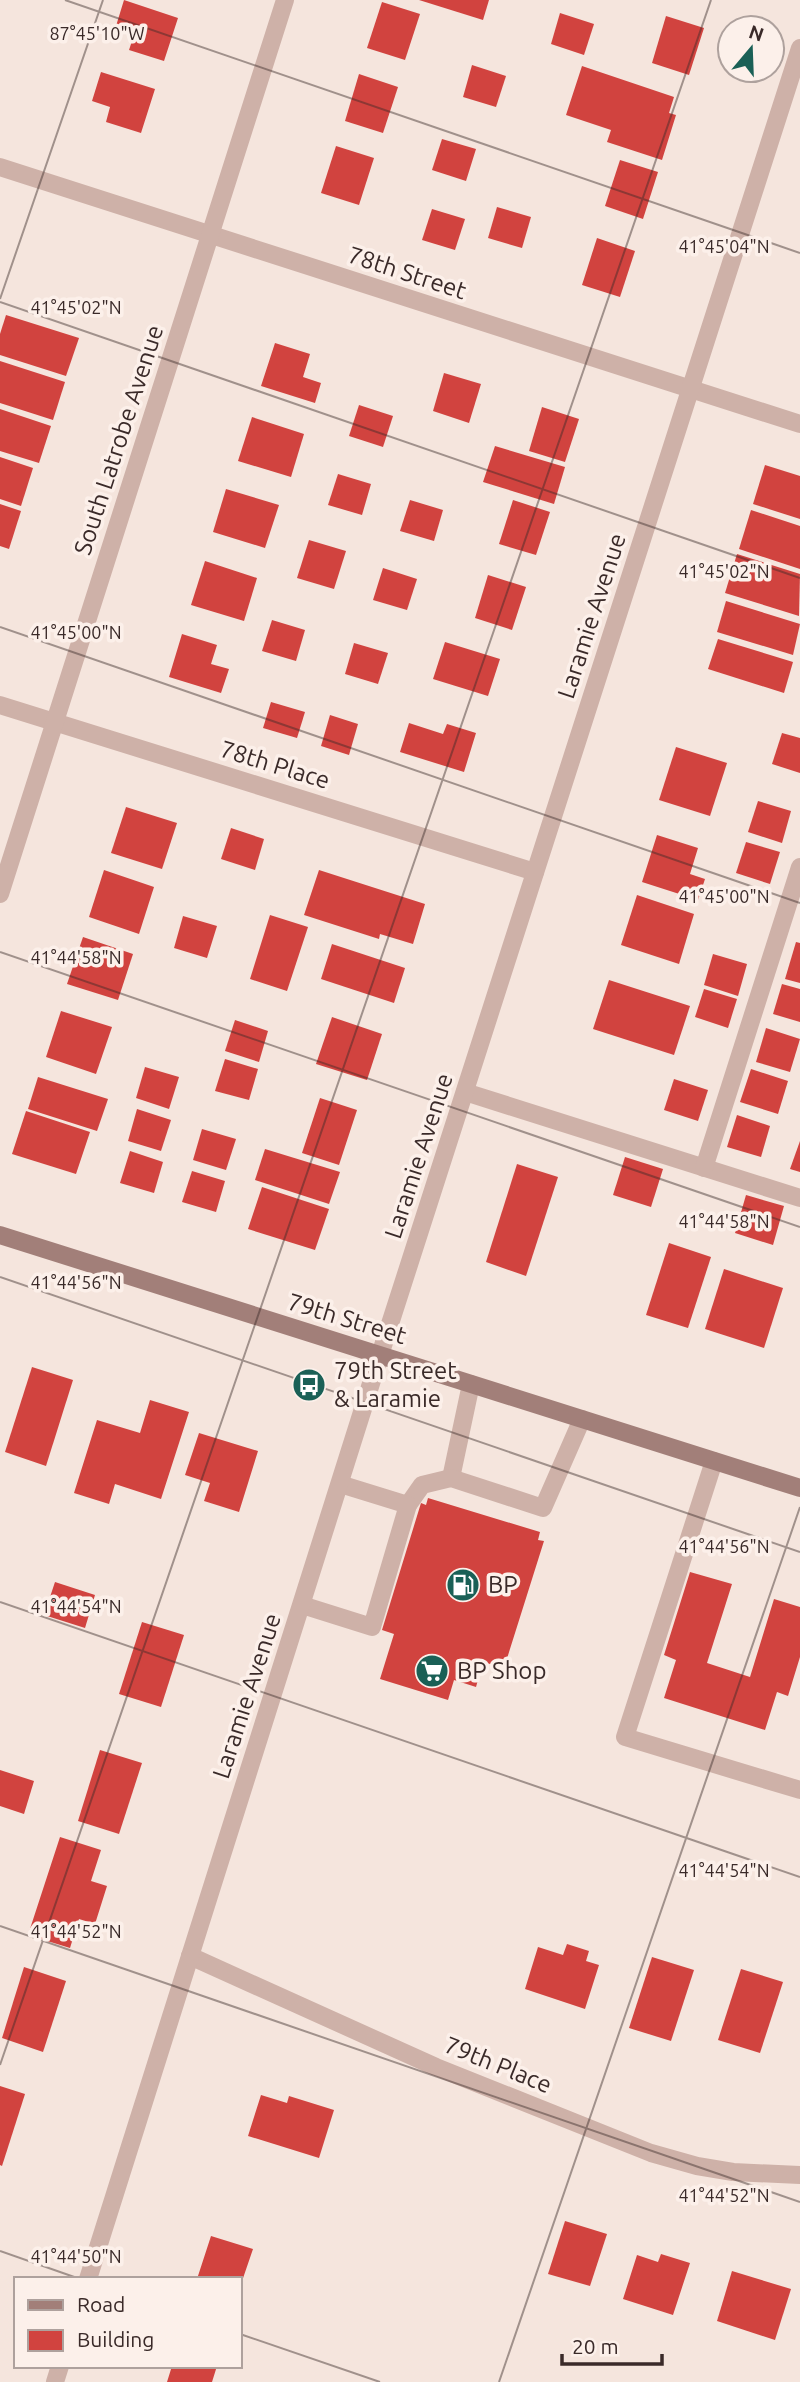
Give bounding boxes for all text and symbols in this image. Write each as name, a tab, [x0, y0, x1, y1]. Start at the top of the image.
north arrow	[716, 14, 786, 84]
text: N	[746, 20, 767, 46]
text: 87°45'10"W	[49, 23, 145, 43]
text: 41°45'04"N	[678, 236, 770, 256]
street label: 78th Street	[345, 241, 470, 304]
text: 41°45'02"N	[30, 297, 122, 317]
street label: South Latrobe Avenue	[69, 322, 168, 558]
street label: Laramie Avenue	[552, 530, 631, 702]
text: 41°45'02"N	[678, 561, 770, 581]
text: 41°45'00"N	[30, 622, 122, 642]
street label: 78th Place	[217, 735, 333, 794]
text: 41°45'00"N	[678, 886, 770, 906]
text: 41°44'58"N	[30, 947, 122, 967]
street label: Laramie Avenue	[379, 1070, 458, 1242]
text: 41°44'58"N	[678, 1211, 770, 1231]
text: 41°44'56"N	[30, 1272, 122, 1292]
street label: 79th Street	[285, 1288, 410, 1350]
place label: 79th Street & Laramie	[334, 1357, 457, 1412]
bus stop icon: 79th Street & Laramie	[290, 1366, 328, 1404]
text: 41°44'56"N	[678, 1536, 770, 1556]
fuel station icon: BP	[444, 1566, 482, 1604]
place label: BP	[488, 1571, 518, 1598]
text: 41°44'54"N	[30, 1596, 122, 1616]
street label: Laramie Avenue	[207, 1610, 286, 1782]
supermarket icon: BP Shop	[413, 1652, 451, 1690]
place label: BP Shop	[457, 1657, 546, 1684]
text: 41°44'54"N	[678, 1860, 770, 1880]
text: 41°44'52"N	[30, 1921, 122, 1941]
street label: 79th Place	[441, 2031, 556, 2098]
text: 41°44'52"N	[678, 2185, 770, 2205]
text: 41°44'50"N	[30, 2246, 122, 2266]
legend	[14, 2277, 242, 2368]
text: Road	[77, 2292, 125, 2316]
scale bar	[562, 2322, 662, 2366]
text: Building	[77, 2327, 154, 2351]
text: 20 m	[572, 2334, 619, 2358]

